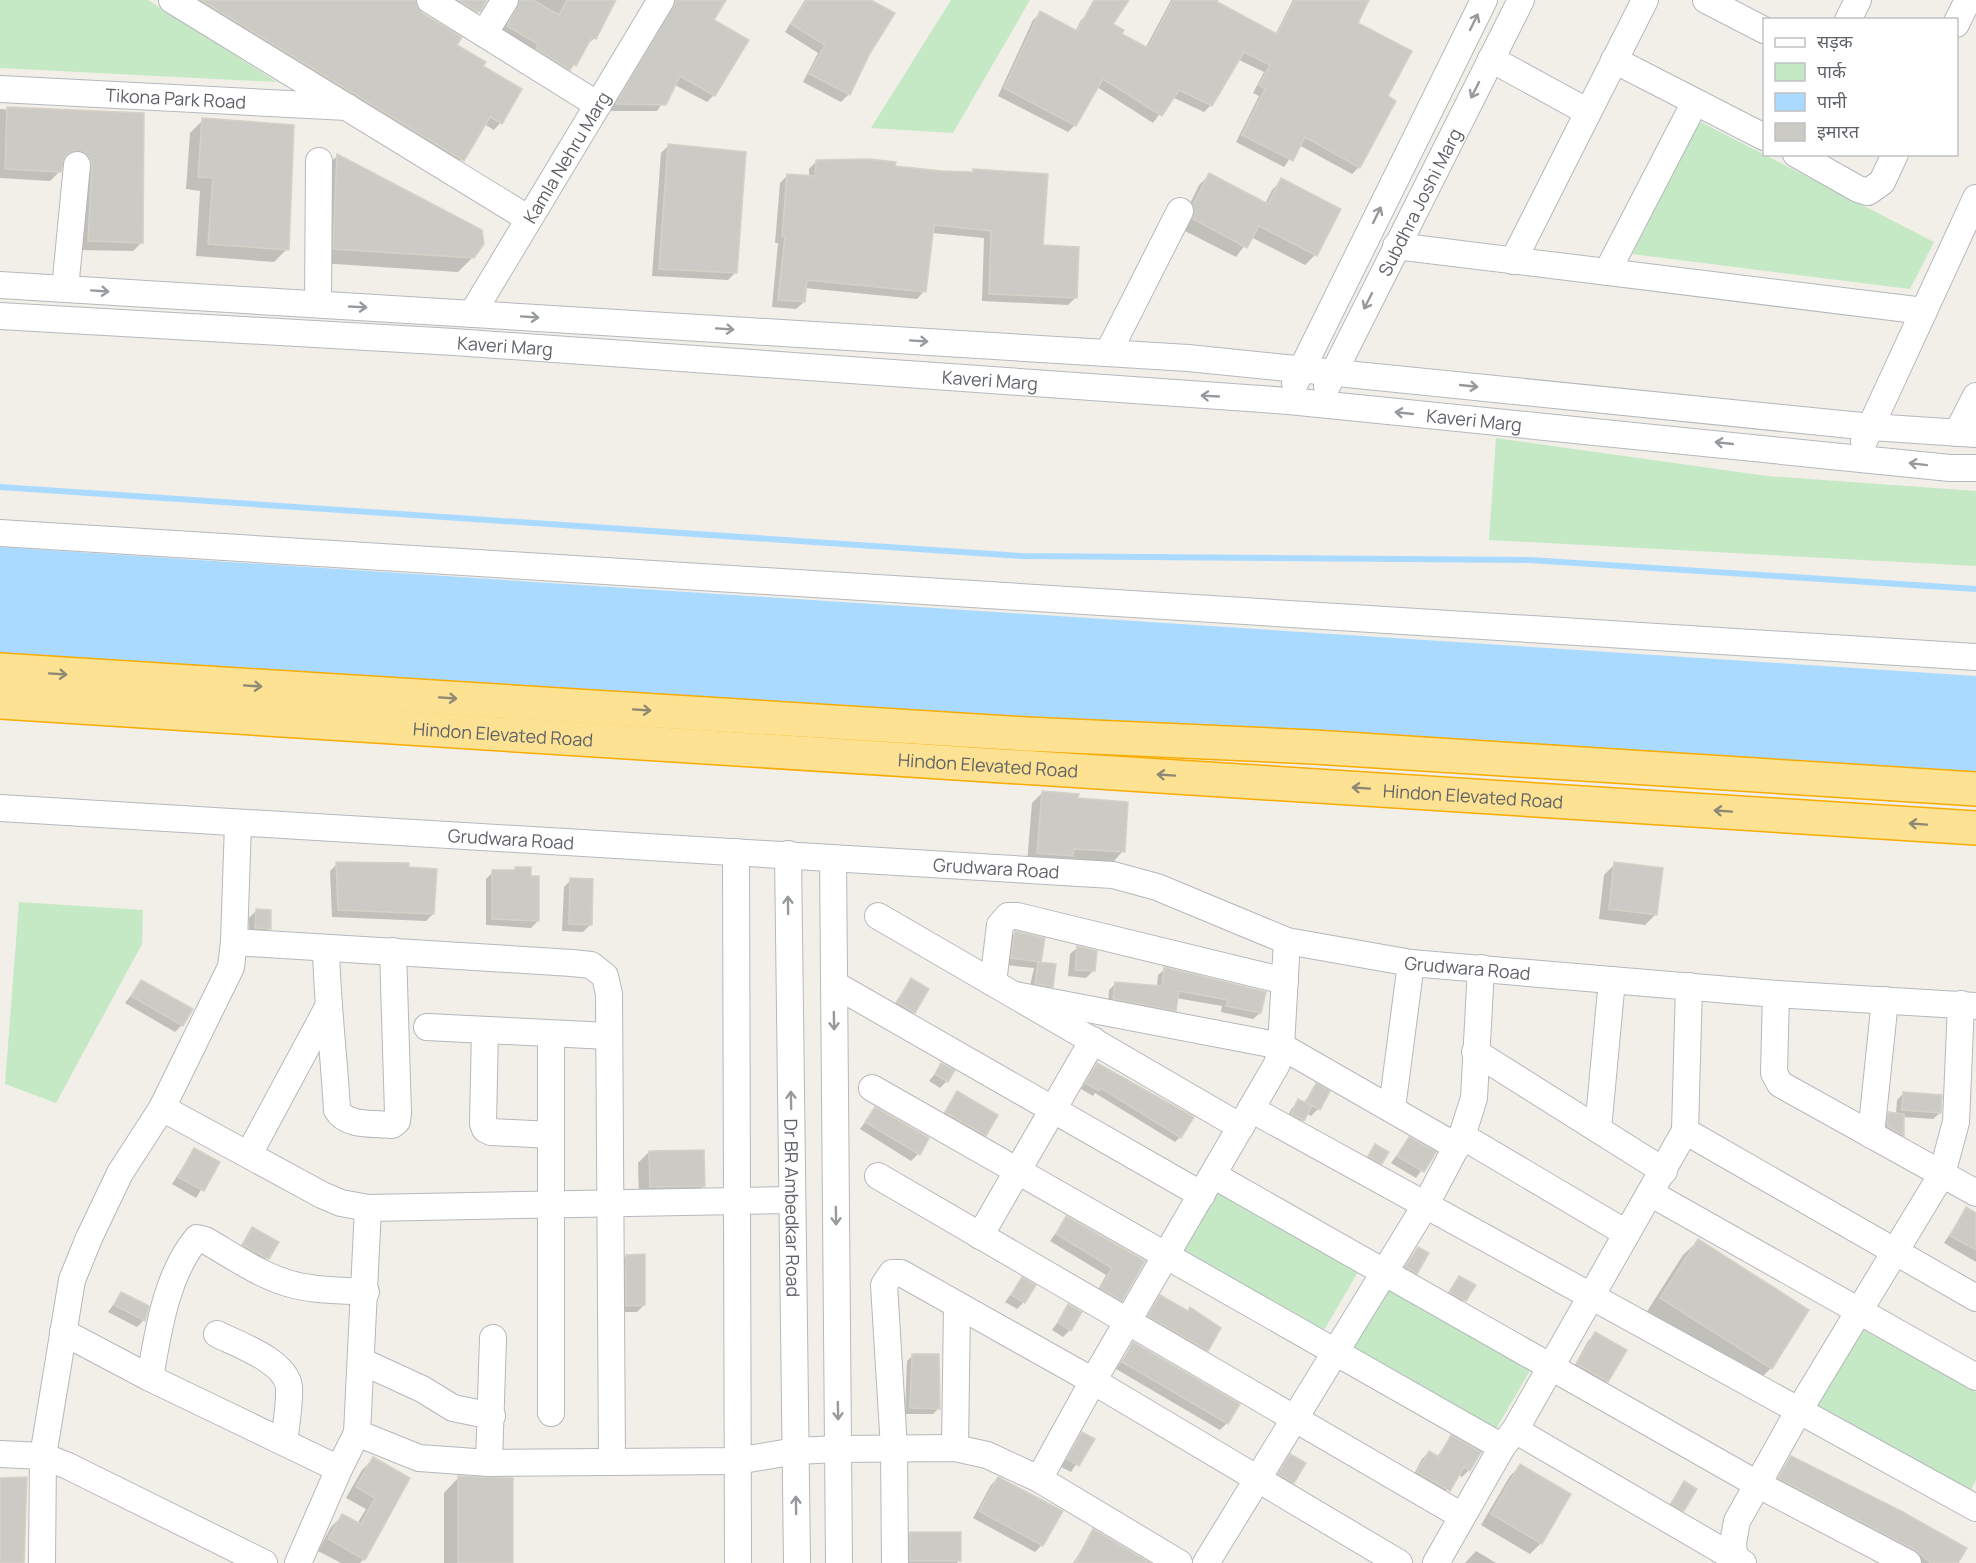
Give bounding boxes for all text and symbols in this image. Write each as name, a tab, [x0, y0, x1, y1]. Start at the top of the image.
one-way arrow	[1468, 13, 1480, 31]
legend	[1763, 18, 1958, 156]
text: सड़क	[1817, 29, 1854, 53]
text: पार्क	[1817, 59, 1847, 83]
one-way arrow	[1469, 80, 1480, 98]
street label: Tikona Park Road	[105, 82, 247, 114]
street label: Kamla Nehru Marg	[517, 87, 615, 228]
text: पानी	[1817, 89, 1847, 113]
text: इमारत	[1817, 119, 1860, 143]
street label: Subdhra Joshi Marg	[1372, 124, 1467, 280]
one-way arrow	[1372, 206, 1384, 224]
one-way arrow	[90, 285, 110, 296]
one-way arrow	[1362, 292, 1374, 309]
one-way arrow	[347, 302, 367, 313]
one-way arrow	[519, 312, 539, 323]
one-way arrow	[714, 324, 734, 335]
street label: Kaveri Marg	[456, 330, 554, 361]
one-way arrow	[909, 336, 929, 347]
street label: Kaveri Marg	[941, 365, 1039, 395]
one-way arrow	[1459, 381, 1479, 392]
one-way arrow	[1201, 390, 1221, 401]
street label: Kaveri Marg	[1425, 403, 1523, 437]
one-way arrow	[1395, 407, 1415, 418]
one-way arrow	[1714, 437, 1734, 448]
one-way arrow	[1908, 458, 1928, 469]
one-way arrow	[48, 668, 68, 679]
one-way arrow	[243, 680, 262, 691]
one-way arrow	[437, 693, 457, 704]
one-way arrow	[632, 705, 652, 716]
street label: Hindon Elevated Road	[412, 716, 594, 752]
street label: Hindon Elevated Road	[897, 747, 1079, 783]
one-way arrow	[1157, 770, 1177, 781]
street label: Hindon Elevated Road	[1382, 778, 1564, 814]
one-way arrow	[1351, 782, 1371, 793]
one-way arrow	[1714, 806, 1734, 817]
one-way arrow	[1908, 818, 1928, 829]
street label: Grudwara Road	[447, 823, 575, 855]
street label: Grudwara Road	[932, 852, 1060, 884]
one-way arrow	[783, 895, 794, 915]
street label: Grudwara Road	[1403, 950, 1531, 985]
one-way arrow	[828, 1011, 840, 1031]
one-way arrow	[785, 1090, 797, 1110]
street label: Dr BR Ambedkar Road	[779, 1119, 806, 1297]
one-way arrow	[830, 1206, 842, 1226]
one-way arrow	[832, 1401, 844, 1421]
one-way arrow	[790, 1495, 802, 1515]

